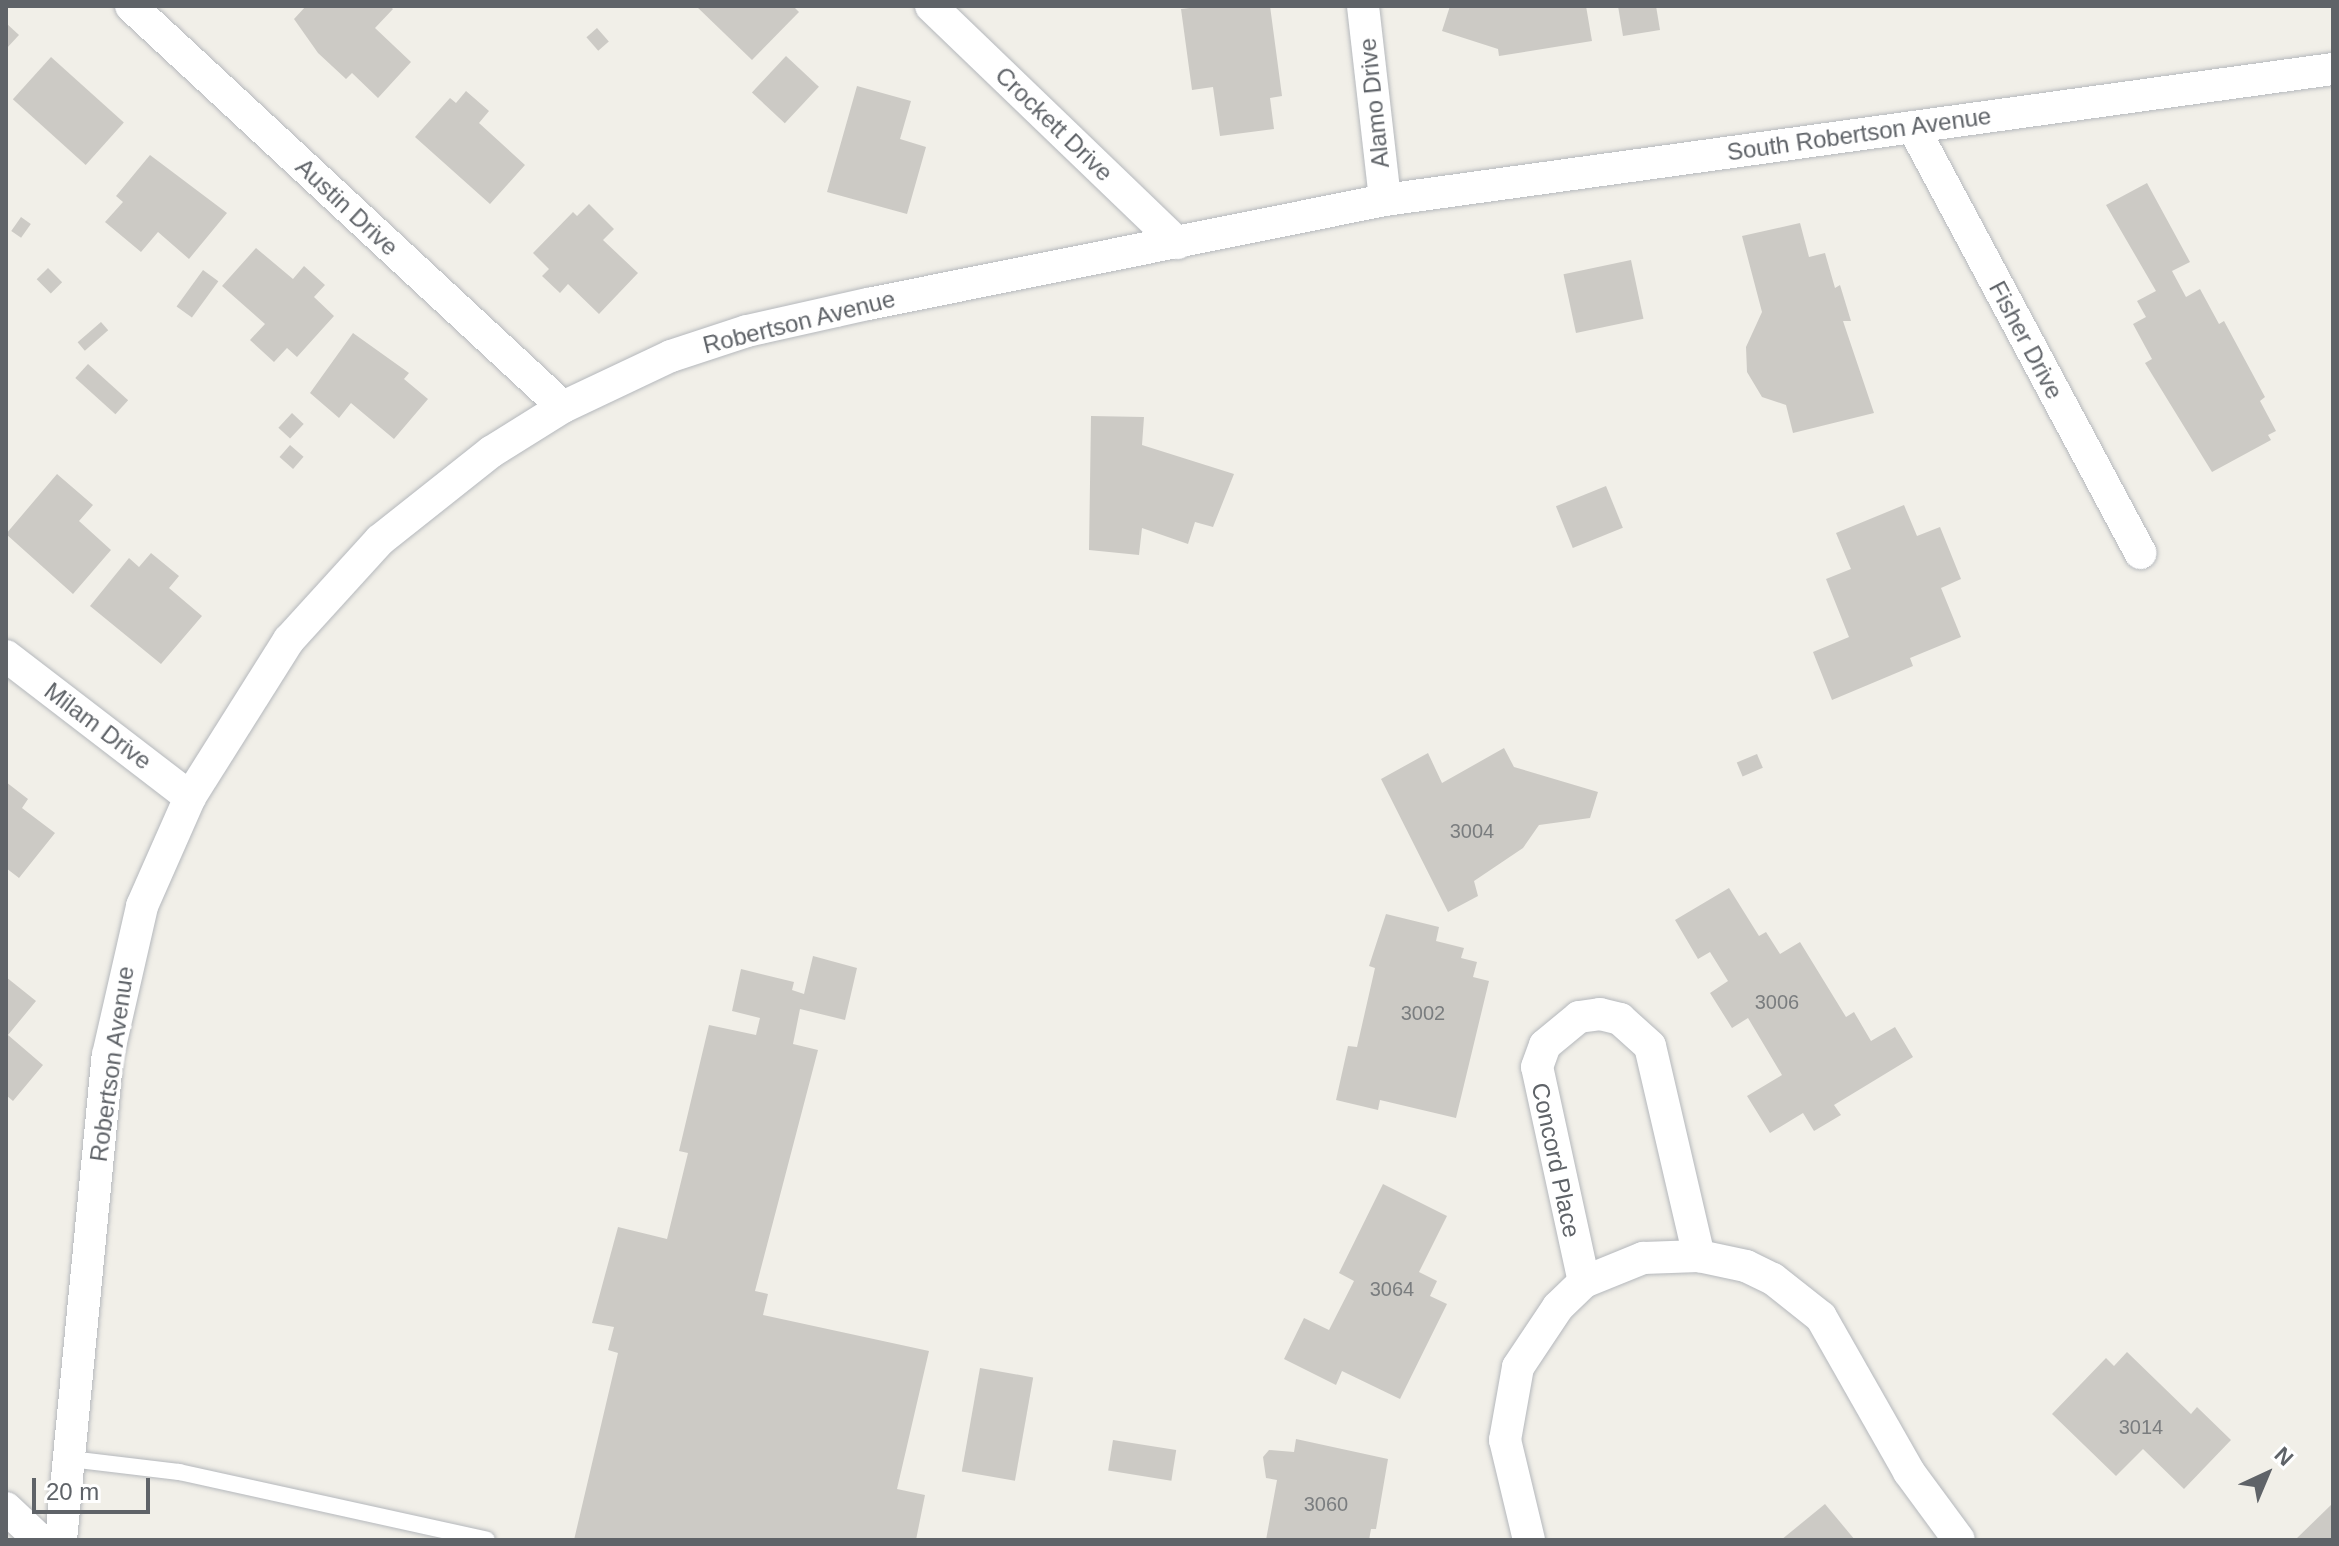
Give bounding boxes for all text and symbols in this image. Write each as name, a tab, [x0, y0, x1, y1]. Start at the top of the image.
street label: Alamo Drive	[1353, 37, 1395, 169]
street label: Crockett Drive	[989, 61, 1119, 187]
street label: South Robertson Avenue	[1724, 101, 1994, 167]
street label: Austin Drive	[290, 152, 404, 262]
street label: Fisher Drive	[1983, 276, 2069, 404]
street label: Robertson Avenue	[699, 284, 899, 360]
street label: Milam Drive	[39, 676, 157, 776]
house number: 3004	[1450, 819, 1494, 843]
street label: Robertson Avenue	[84, 964, 140, 1164]
house number: 3006	[1755, 990, 1799, 1014]
house number: 3002	[1401, 1001, 1445, 1025]
street label: Concord Place	[1526, 1080, 1586, 1240]
house number: 3064	[1370, 1277, 1414, 1301]
house number: 3014	[2119, 1415, 2163, 1439]
north arrow	[2227, 1434, 2307, 1514]
text: N	[2270, 1442, 2298, 1471]
scale bar	[36, 1462, 154, 1512]
text: 20 m	[46, 1478, 99, 1505]
house number: 3060	[1304, 1492, 1348, 1516]

